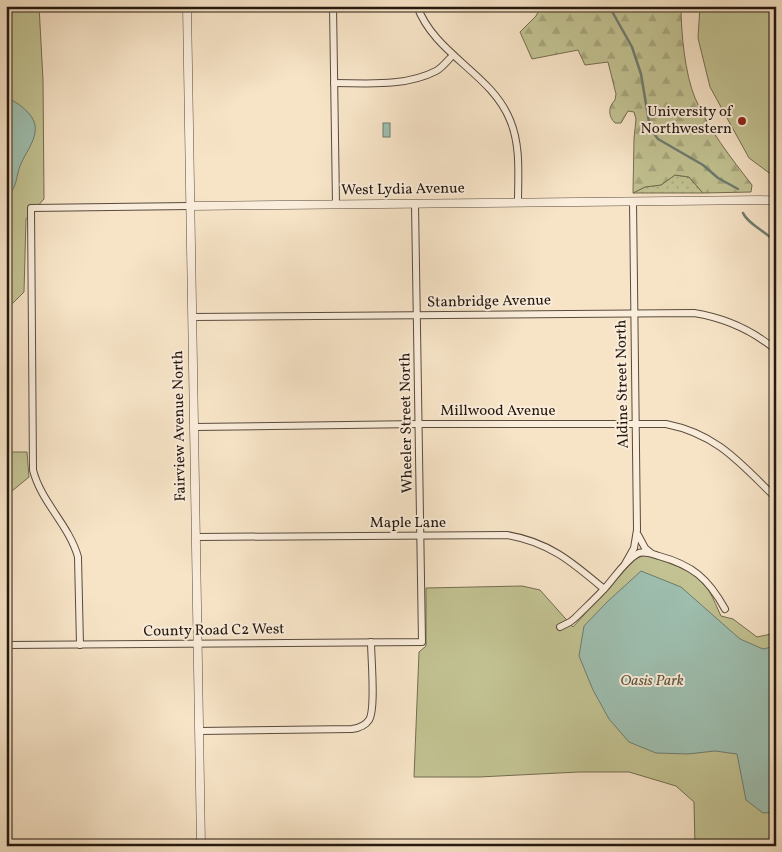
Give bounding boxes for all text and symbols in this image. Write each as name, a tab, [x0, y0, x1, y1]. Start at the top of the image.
place label: University of Northwestern	[641, 102, 734, 140]
marker: University of Northwestern	[736, 115, 748, 127]
street label: West Lydia Avenue	[341, 178, 465, 202]
street label: Stanbridge Avenue	[427, 290, 551, 314]
street label: Aldine Street North	[611, 319, 635, 449]
street label: Fairview Avenue North	[168, 350, 192, 502]
street label: Wheeler Street North	[395, 352, 419, 494]
street label: Millwood Avenue	[440, 401, 556, 422]
street label: Maple Lane	[370, 513, 446, 534]
street label: County Road C2 West	[143, 619, 285, 643]
park label: Oasis Park	[620, 671, 684, 692]

